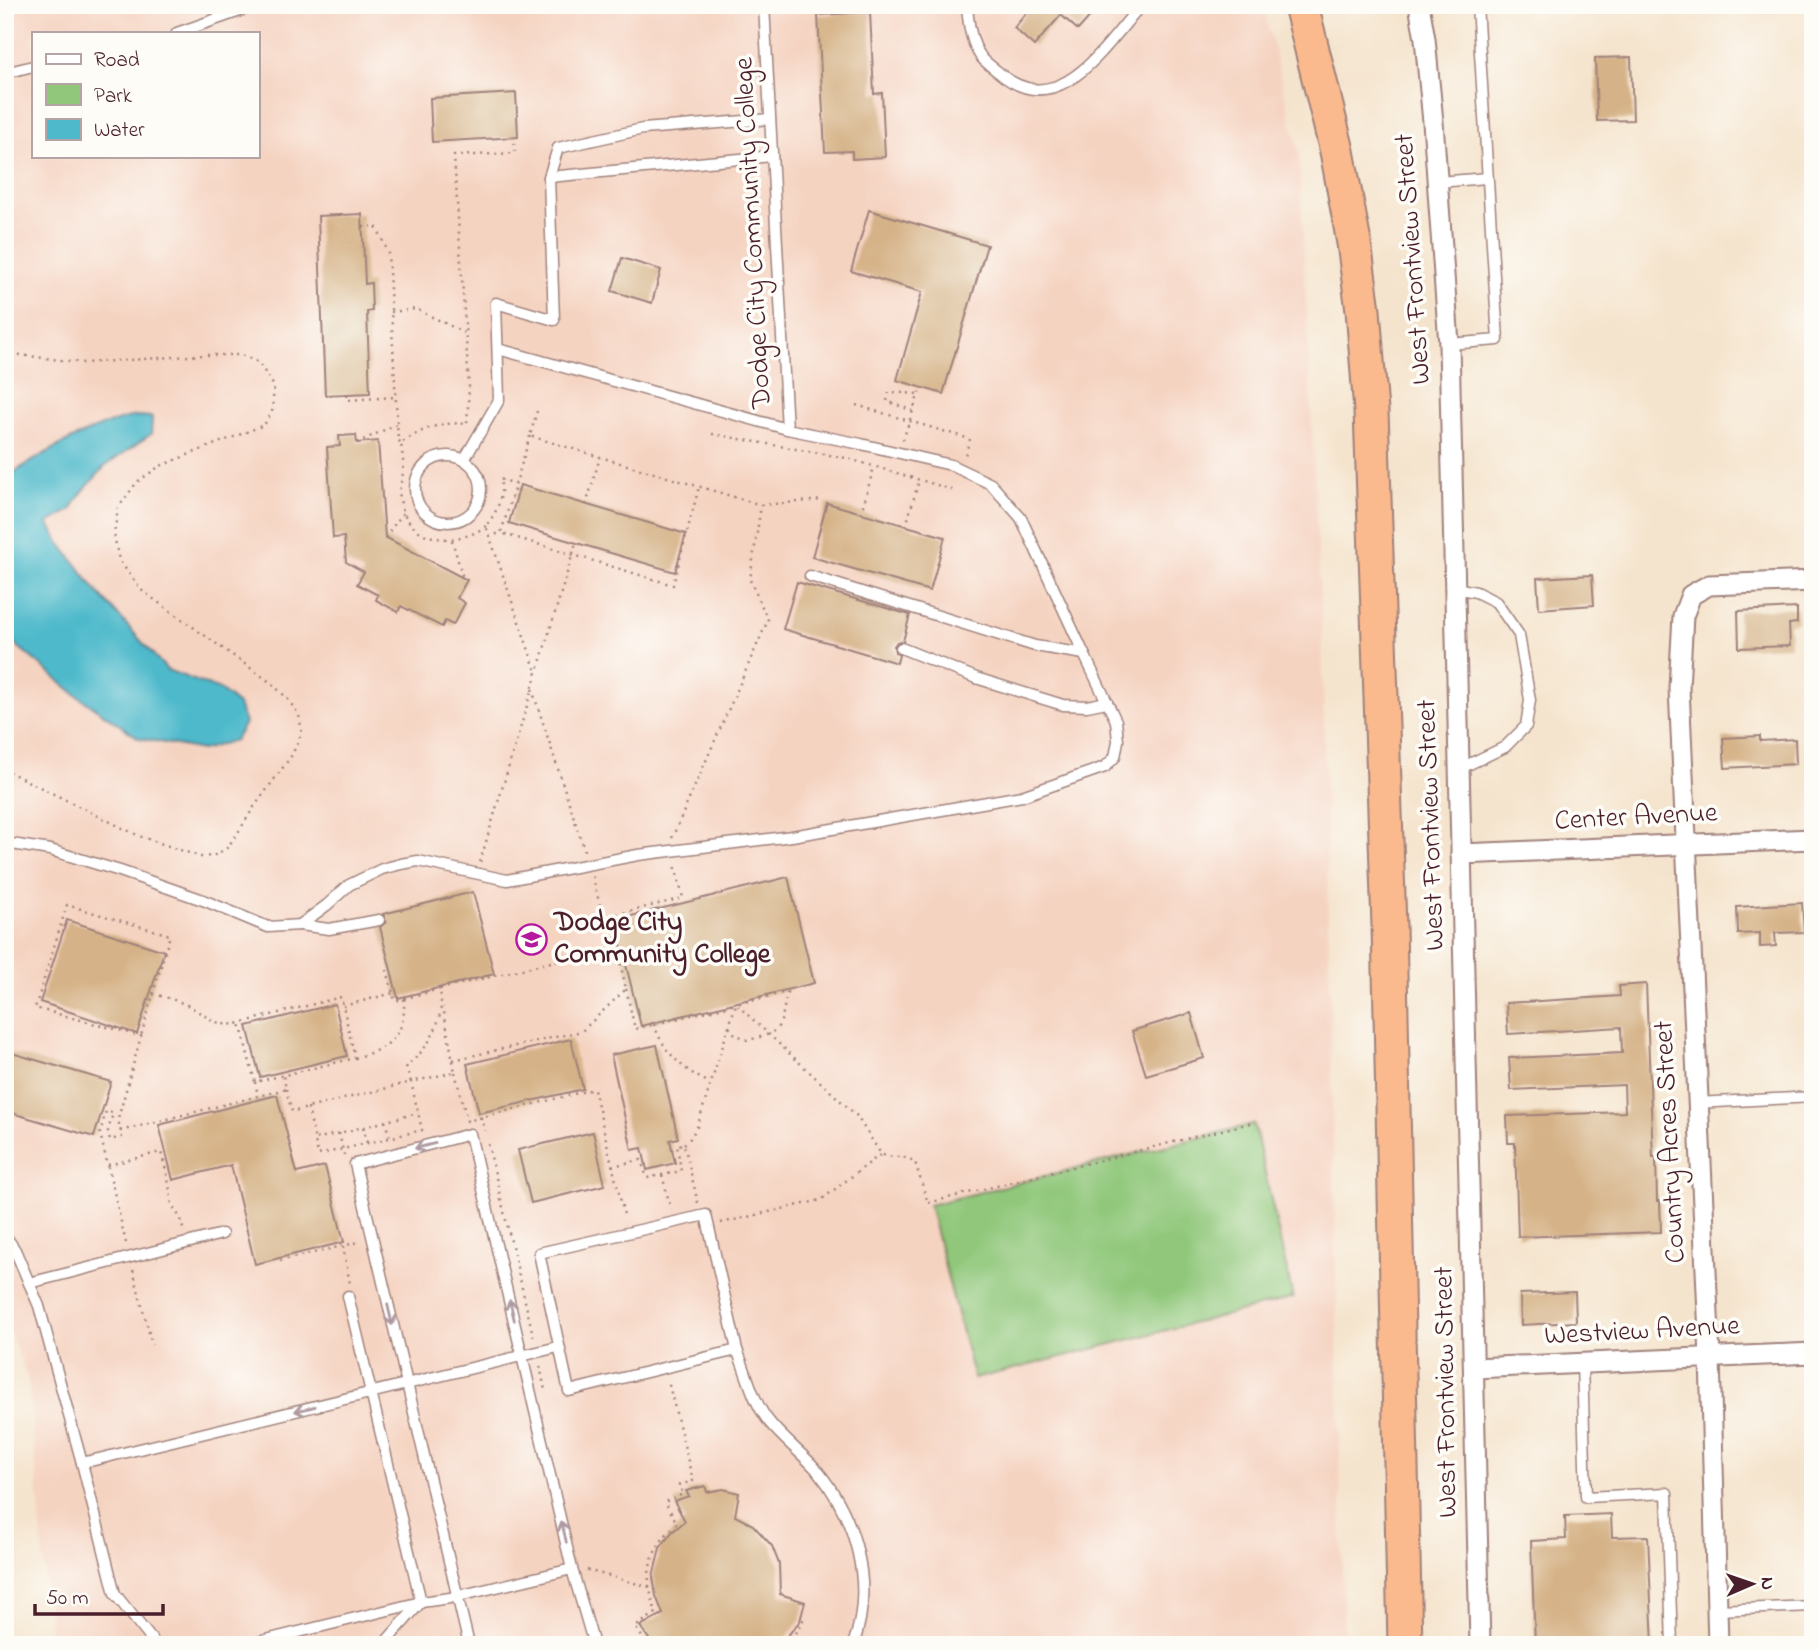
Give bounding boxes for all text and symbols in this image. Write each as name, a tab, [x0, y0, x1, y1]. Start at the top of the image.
legend	[32, 32, 259, 158]
text: Road	[94, 46, 140, 76]
street label: Dodge City Community College	[724, 56, 784, 411]
text: Park	[94, 82, 133, 112]
text: Water	[94, 116, 145, 146]
street label: West Frontview Street	[1385, 132, 1443, 386]
street label: West Frontview Street	[1407, 699, 1457, 951]
street label: Center Avenue	[1553, 793, 1719, 843]
place label: Dodge City Community College	[552, 903, 772, 977]
school or university icon: Dodge City Community College	[514, 922, 548, 956]
street label: Country Acres Street	[1644, 1020, 1698, 1264]
one-way arrow	[414, 1140, 436, 1153]
street label: West Frontview Street	[1424, 1266, 1470, 1518]
one-way arrow	[504, 1299, 518, 1322]
one-way arrow	[384, 1303, 398, 1326]
street label: Westview Avenue	[1543, 1306, 1741, 1358]
one-way arrow	[294, 1402, 317, 1416]
one-way arrow	[556, 1521, 569, 1543]
north arrow	[1716, 1548, 1786, 1618]
scale bar	[35, 1573, 163, 1617]
text: N	[1753, 1577, 1780, 1591]
text: 50 m	[46, 1584, 89, 1614]

